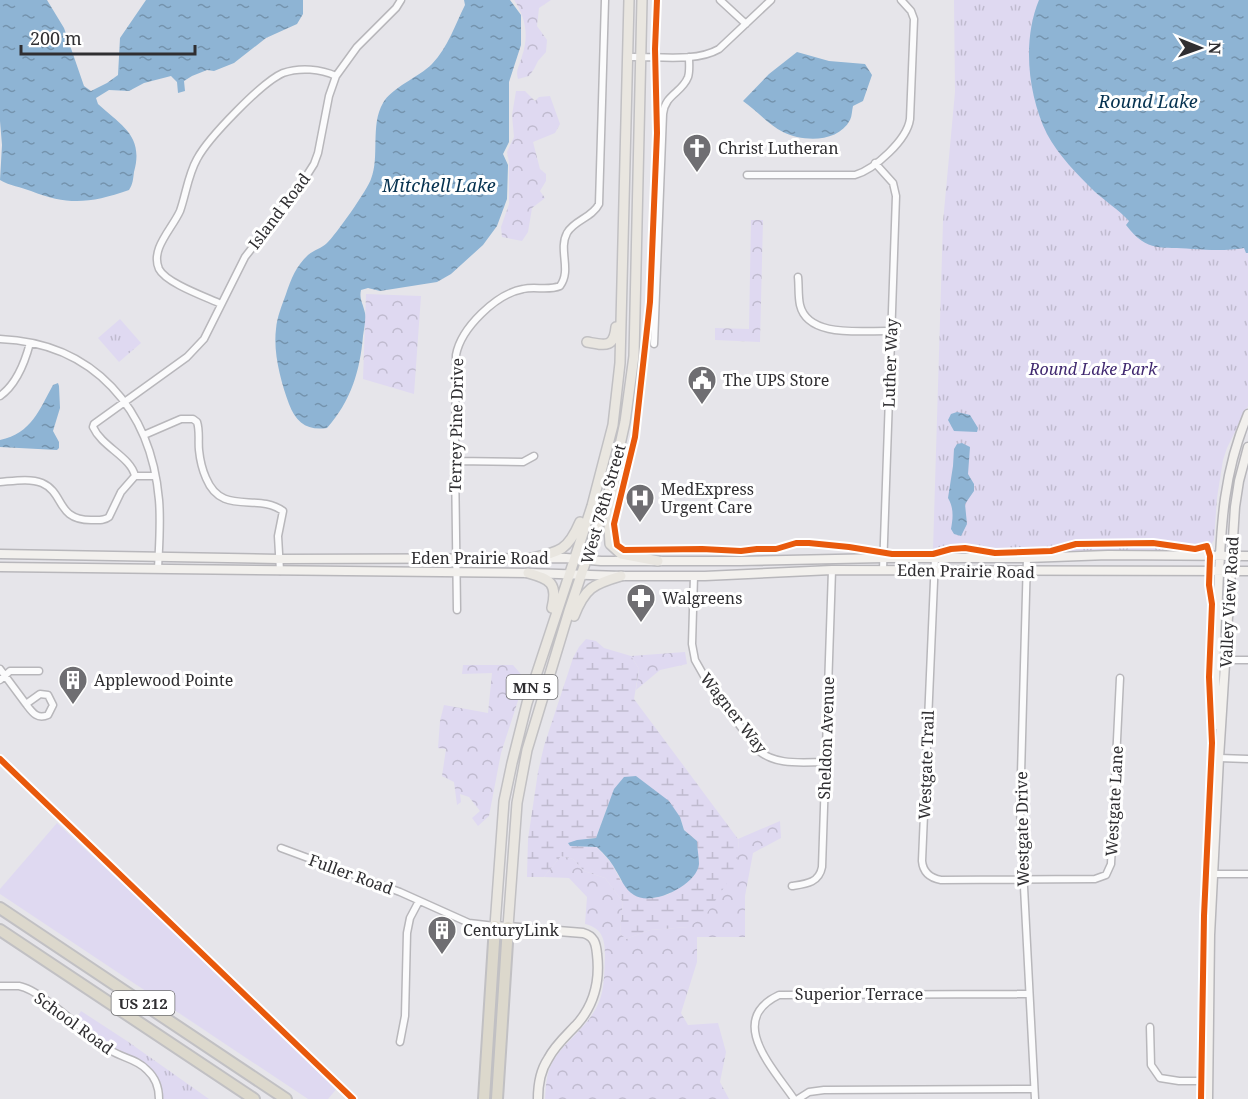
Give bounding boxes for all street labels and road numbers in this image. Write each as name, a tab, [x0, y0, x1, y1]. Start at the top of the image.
street label: Island Road	[243, 168, 315, 254]
street label: Luther Way	[877, 317, 903, 408]
street label: Terrey Pine Drive	[444, 358, 468, 492]
street label: West 78th Street	[575, 441, 631, 567]
street label: Valley View Road	[1215, 536, 1243, 668]
street label: Eden Prairie Road	[411, 547, 549, 569]
street label: Eden Prairie Road	[897, 559, 1035, 583]
street label: Wagner Way	[695, 668, 773, 759]
road number: MN 5	[506, 675, 558, 699]
street label: Sheldon Avenue	[813, 676, 839, 800]
street label: Westgate Trail	[913, 710, 939, 820]
street label: Westgate Lane	[1100, 745, 1128, 857]
street label: Westgate Drive	[1010, 771, 1034, 887]
street label: Fuller Road	[306, 849, 396, 900]
street label: Superior Terrace	[795, 983, 923, 1005]
street label: School Road	[30, 987, 118, 1059]
road number: US 212	[112, 991, 174, 1015]

